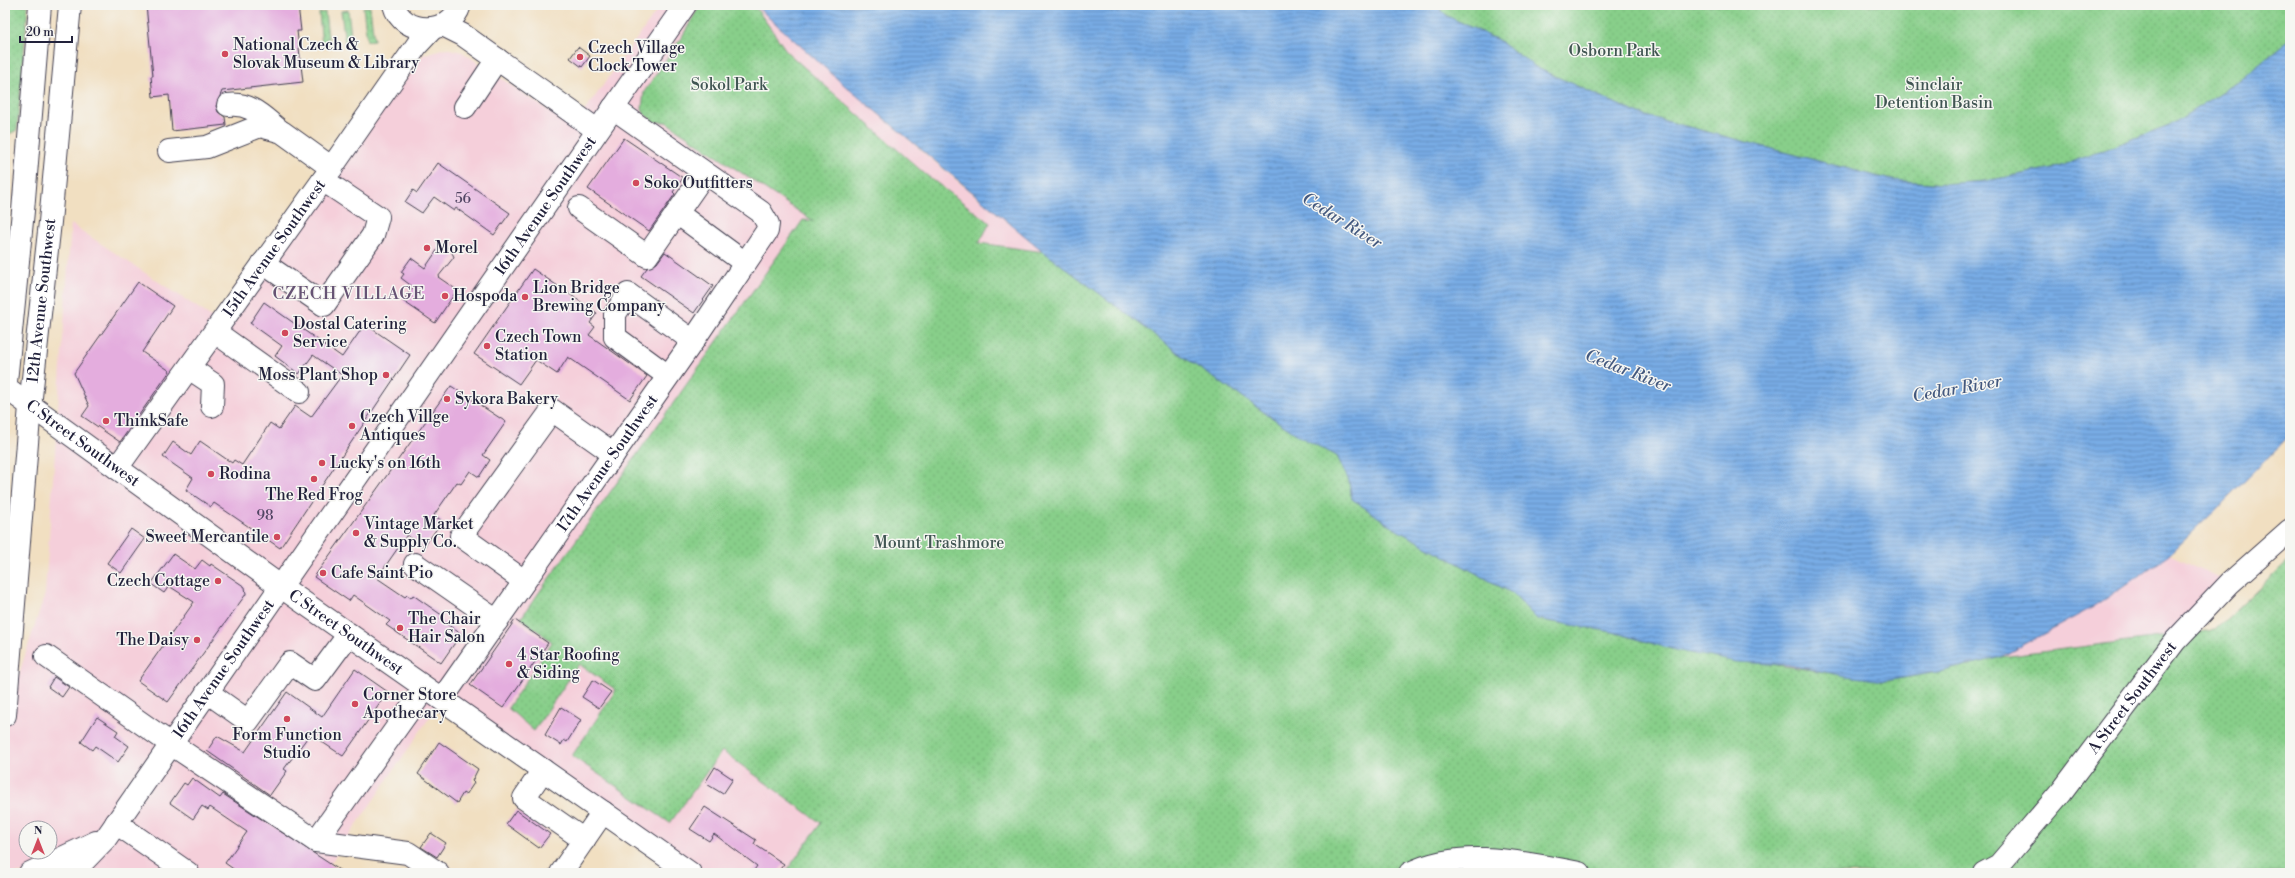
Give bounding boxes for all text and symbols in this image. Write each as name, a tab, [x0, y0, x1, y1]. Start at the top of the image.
scale bar	[20, 18, 72, 44]
text: 20 m	[26, 25, 54, 40]
place label: National Czech & Slovak Museum & Library	[233, 35, 420, 73]
place label: Czech Village Clock Tower	[588, 38, 685, 76]
park label: Osborn Park	[1569, 41, 1661, 61]
marker: National Czech & Slovak Museum & Library	[220, 49, 230, 59]
marker: Czech Village Clock Tower	[575, 52, 585, 62]
park label: Sokol Park	[691, 75, 769, 95]
park label: Sinclair Detention Basin	[1875, 75, 1993, 113]
street label: 16th Avenue Southwest	[490, 132, 601, 279]
place label: Soko Outfitters	[644, 173, 753, 193]
street label: 15th Avenue Southwest	[218, 175, 330, 321]
marker: Soko Outfitters	[631, 178, 641, 188]
water label: Cedar River	[1298, 188, 1387, 255]
house number: 56	[455, 190, 472, 208]
street label: 12th Avenue Southwest	[23, 217, 60, 384]
place label: Morel	[435, 238, 478, 258]
marker: Morel	[422, 243, 432, 253]
place label: Lion Bridge Brewing Company	[532, 278, 665, 316]
district label: CZECH VILLAGE	[272, 283, 426, 305]
place label: Hospoda	[453, 286, 518, 306]
marker: Hospoda	[440, 291, 450, 301]
marker: Lion Bridge Brewing Company	[520, 292, 530, 302]
place label: Dostal Catering Service	[293, 314, 407, 352]
place label: Czech Town Station	[495, 327, 582, 365]
marker: Dostal Catering Service	[280, 328, 290, 338]
marker: Czech Town Station	[482, 341, 492, 351]
water label: Cedar River	[1582, 345, 1675, 398]
place label: Moss Plant Shop	[258, 365, 378, 385]
marker: Moss Plant Shop	[381, 370, 391, 380]
water label: Cedar River	[1911, 370, 2004, 408]
place label: Sykora Bakery	[455, 389, 558, 409]
street label: 17th Avenue Southwest	[552, 390, 663, 536]
marker: Sykora Bakery	[442, 394, 452, 404]
street label: C Street Southwest	[22, 395, 144, 491]
place label: Czech Villge Antiques	[359, 407, 449, 445]
place label: ThinkSafe	[114, 411, 189, 431]
marker: ThinkSafe	[101, 416, 111, 426]
marker: Czech Villge Antiques	[347, 421, 357, 431]
place label: Lucky's on 16th	[330, 453, 441, 473]
marker: Lucky's on 16th	[317, 458, 327, 468]
place label: Rodina	[219, 464, 272, 484]
marker: Rodina	[206, 469, 216, 479]
marker: The Red Frog	[309, 474, 319, 484]
place label: The Red Frog	[265, 485, 364, 505]
house number: 98	[256, 507, 274, 525]
place label: Vintage Market & Supply Co.	[363, 514, 474, 552]
place label: Sweet Mercantile	[146, 527, 269, 547]
marker: Vintage Market & Supply Co.	[351, 528, 361, 538]
marker: Sweet Mercantile	[272, 532, 282, 542]
park label: Mount Trashmore	[874, 533, 1004, 553]
place label: Cafe Saint Pio	[331, 563, 433, 583]
marker: Cafe Saint Pio	[318, 568, 328, 578]
place label: Czech Cottage	[107, 571, 210, 591]
marker: Czech Cottage	[213, 576, 223, 586]
street label: C Street Southwest	[285, 585, 408, 679]
street label: 16th Avenue Southwest	[168, 595, 279, 743]
place label: The Chair Hair Salon	[408, 609, 485, 647]
marker: The Chair Hair Salon	[395, 623, 405, 633]
place label: The Daisy	[116, 630, 189, 650]
marker: The Daisy	[192, 635, 202, 645]
street label: A Street Southwest	[2083, 637, 2181, 759]
place label: 4 Star Roofing & Siding	[517, 645, 620, 683]
marker: 4 Star Roofing & Siding	[504, 659, 514, 669]
place label: Corner Store Apothecary	[362, 685, 457, 723]
marker: Corner Store Apothecary	[350, 699, 360, 709]
marker: Form Function Studio	[282, 714, 292, 724]
place label: Form Function Studio	[232, 725, 342, 763]
north arrow	[18, 820, 58, 860]
text: N	[34, 824, 43, 838]

